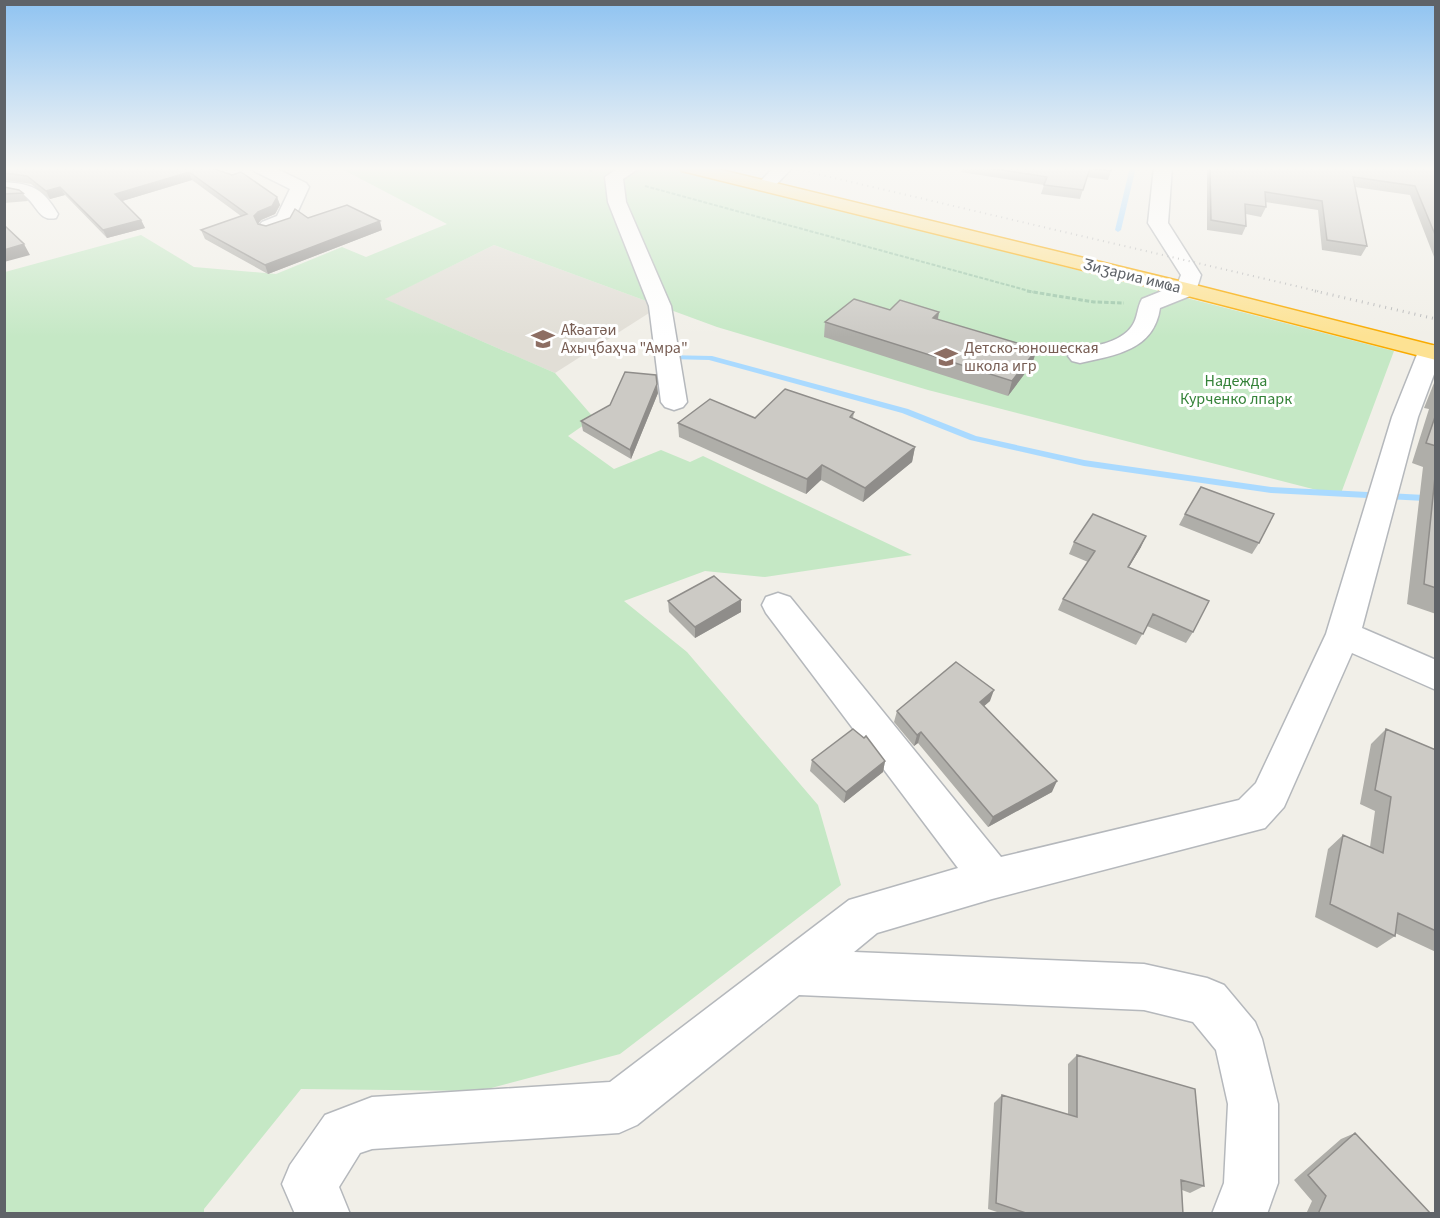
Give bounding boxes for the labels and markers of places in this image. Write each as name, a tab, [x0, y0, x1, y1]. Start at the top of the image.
place label: Аҟәатәи Ахыҷбаҳча "Амра"	[561, 319, 688, 359]
school or university icon: Аҟәатәи Ахыҷбаҳча "Амра"	[530, 326, 556, 352]
place label: Детско-юношеская школа игр	[964, 337, 1099, 377]
school or university icon: Детско-юношеская школа игр	[933, 344, 959, 370]

